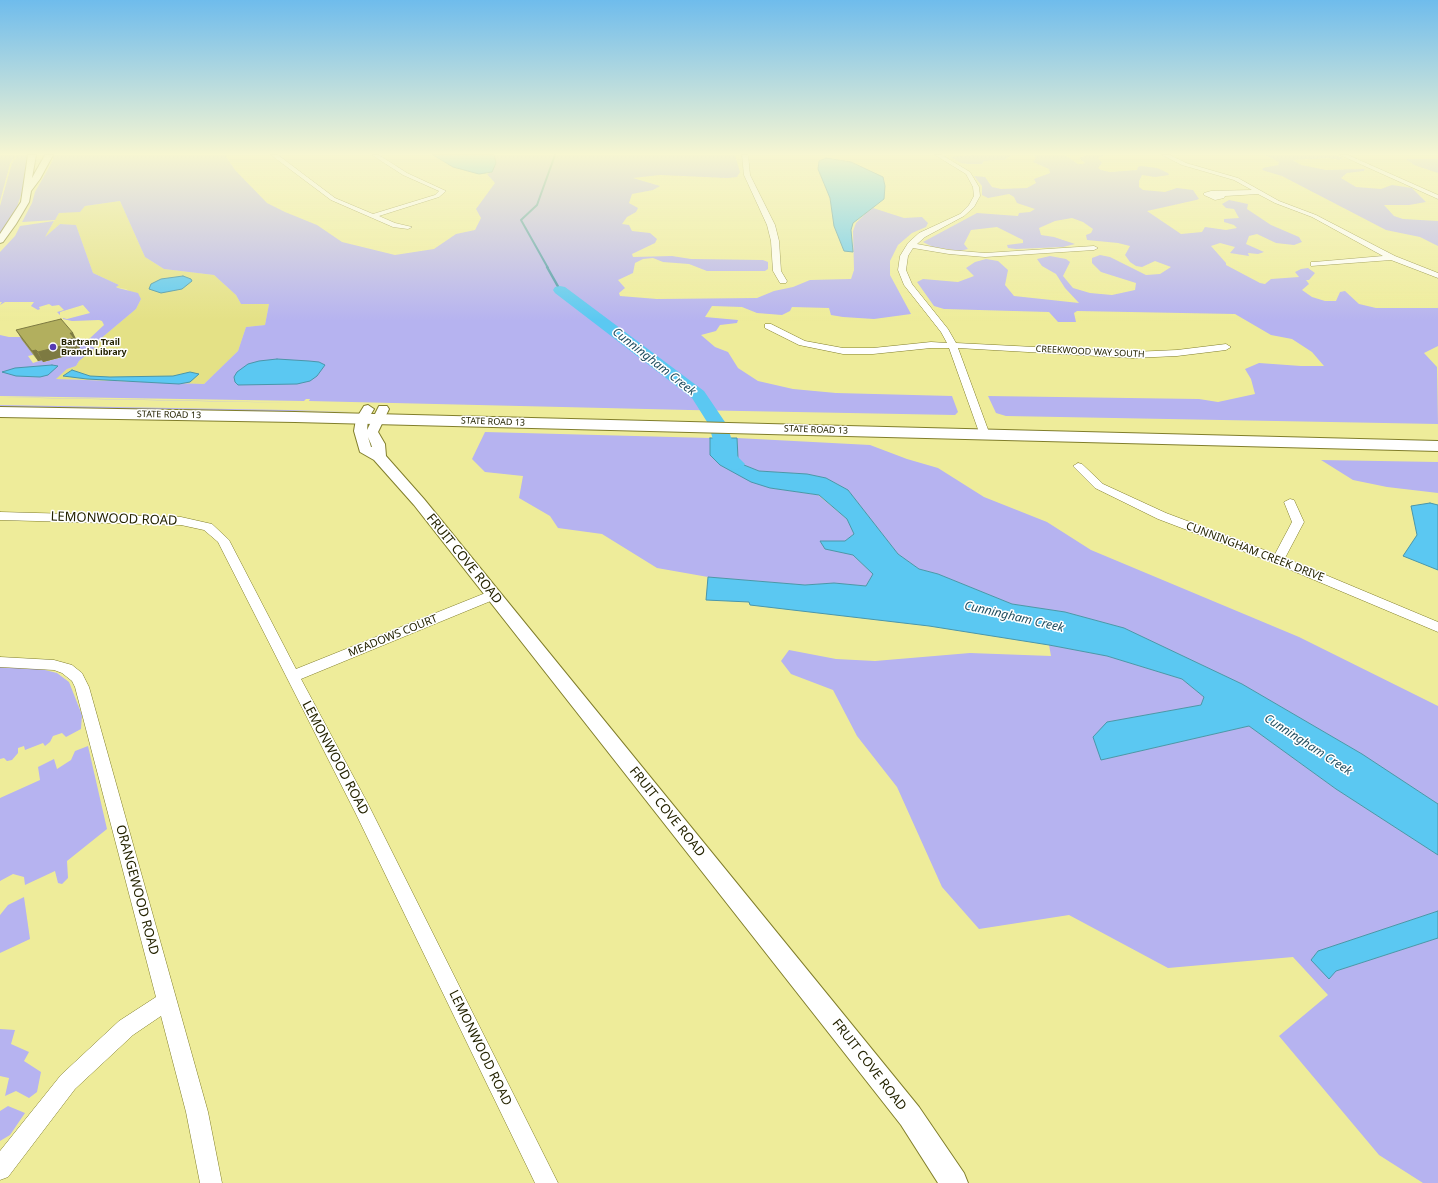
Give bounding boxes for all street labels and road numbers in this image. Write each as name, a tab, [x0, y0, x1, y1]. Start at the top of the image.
street label: CREEKWOOD WAY SOUTH	[1035, 344, 1145, 360]
street label: STATE ROAD 13	[137, 409, 201, 421]
street label: STATE ROAD 13	[461, 415, 525, 429]
street label: STATE ROAD 13	[784, 423, 848, 437]
street label: LEMONWOOD ROAD	[50, 509, 178, 529]
street label: FRUIT COVE ROAD	[423, 511, 505, 607]
street label: CUNNINGHAM CREEK DRIVE	[1184, 520, 1326, 584]
street label: MEADOWS COURT	[346, 612, 440, 660]
street label: LEMONWOOD ROAD	[298, 698, 372, 818]
street label: FRUIT COVE ROAD	[626, 764, 708, 860]
street label: ORANGEWOOD ROAD	[112, 823, 162, 957]
street label: LEMONWOOD ROAD	[445, 988, 515, 1108]
street label: FRUIT COVE ROAD	[829, 1016, 909, 1114]

